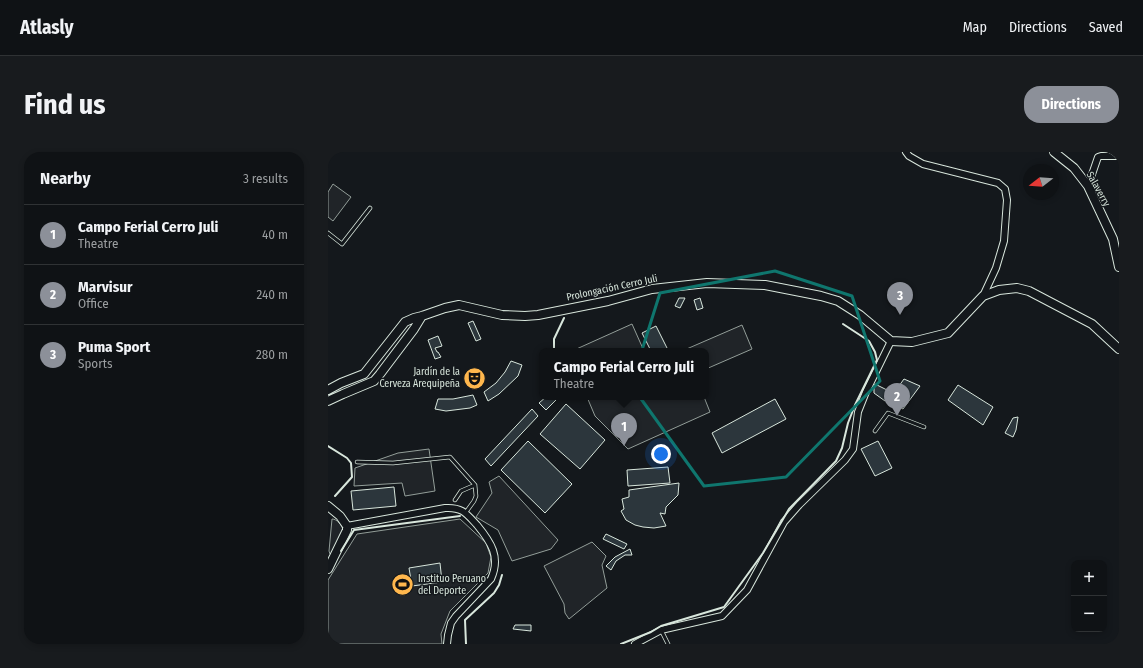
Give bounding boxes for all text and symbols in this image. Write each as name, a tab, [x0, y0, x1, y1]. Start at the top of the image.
text: Atlasly	[20, 16, 74, 39]
text: Map	[963, 19, 987, 36]
text: Directions	[1009, 19, 1067, 36]
text: Saved	[1089, 19, 1123, 36]
button: Directions	[1024, 86, 1119, 123]
text: Find us	[24, 88, 106, 121]
north arrow	[1023, 164, 1059, 200]
text: Nearby	[40, 168, 91, 189]
street label: Salaverry	[1084, 170, 1113, 209]
text: 3 results	[243, 171, 288, 186]
text: Campo Ferial Cerro Juli	[78, 218, 218, 236]
text: 1	[50, 227, 56, 242]
text: 40 m	[262, 227, 288, 242]
text: Theatre	[78, 236, 118, 251]
street label: Prolongación Cerro Juli	[565, 272, 659, 304]
text: Marvisur	[78, 278, 133, 296]
pin: 3	[887, 282, 913, 315]
text: 2	[50, 287, 56, 302]
text: 240 m	[256, 287, 288, 302]
text: Office	[78, 296, 109, 311]
text: Puma Sport	[78, 338, 150, 356]
text: 3	[50, 347, 56, 362]
text: 280 m	[256, 347, 288, 362]
popup	[539, 348, 709, 400]
text: Sports	[78, 356, 113, 371]
text: Campo Ferial Cerro Juli	[554, 358, 694, 376]
place label: Jardín de la Cerveza Arequipeña	[379, 365, 460, 390]
theatre icon: Jardín de la Cerveza Arequipeña	[462, 365, 488, 391]
text: Theatre	[554, 376, 594, 391]
pin: 2	[884, 383, 910, 416]
pin: 1	[611, 413, 637, 446]
your location	[651, 444, 671, 464]
map controls	[1071, 560, 1107, 632]
button: +	[1071, 560, 1107, 596]
sports icon: Instituo Peruano del Deporte	[389, 572, 415, 598]
place label: Instituo Peruano del Deporte	[418, 573, 486, 597]
button: −	[1071, 596, 1107, 632]

